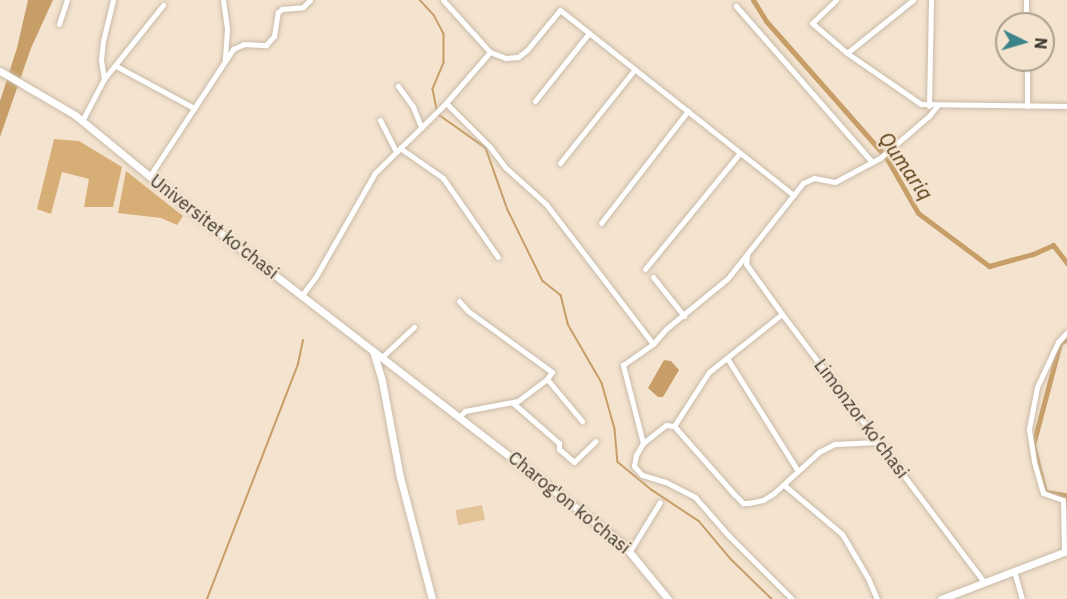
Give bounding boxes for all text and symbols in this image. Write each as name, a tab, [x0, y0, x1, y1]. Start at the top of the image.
north arrow	[995, 12, 1055, 72]
text: N	[1030, 37, 1051, 50]
water label: Qumariq	[874, 127, 938, 205]
street label: Universitet ko'chasi	[145, 170, 283, 284]
street label: Limonzor ko'chasi	[809, 355, 913, 483]
street label: Charog'on ko'chasi	[504, 447, 634, 559]

